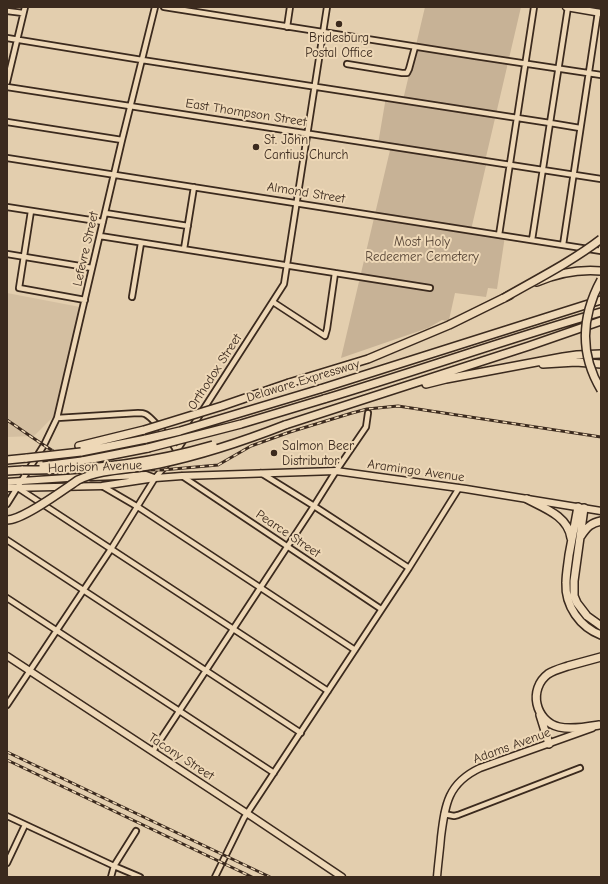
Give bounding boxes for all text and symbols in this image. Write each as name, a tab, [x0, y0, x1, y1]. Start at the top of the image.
marker: Bridesburg Postal Office	[334, 19, 344, 29]
place label: Bridesburg Postal Office	[305, 30, 373, 61]
street label: East Thompson Street	[184, 96, 308, 130]
place label: St. John Cantius Church	[264, 132, 349, 163]
marker: St. John Cantius Church	[251, 142, 261, 152]
street label: Almond Street	[266, 179, 346, 207]
street label: Lefevre Street	[70, 210, 102, 288]
park label: Most Holy Redeemer Cemetery	[365, 234, 479, 265]
street label: Orthodox Street	[185, 331, 245, 413]
street label: Delaware Expressway	[245, 356, 361, 406]
place label: Salmon Beer Distributor	[282, 438, 354, 469]
marker: Salmon Beer Distributor	[269, 448, 279, 458]
street label: Aramingo Avenue	[367, 456, 465, 486]
street label: Harbison Avenue	[47, 458, 143, 476]
street label: Pearce Street	[253, 507, 323, 561]
street label: Adams Avenue	[471, 725, 553, 767]
street label: Tacony Street	[145, 730, 217, 784]

